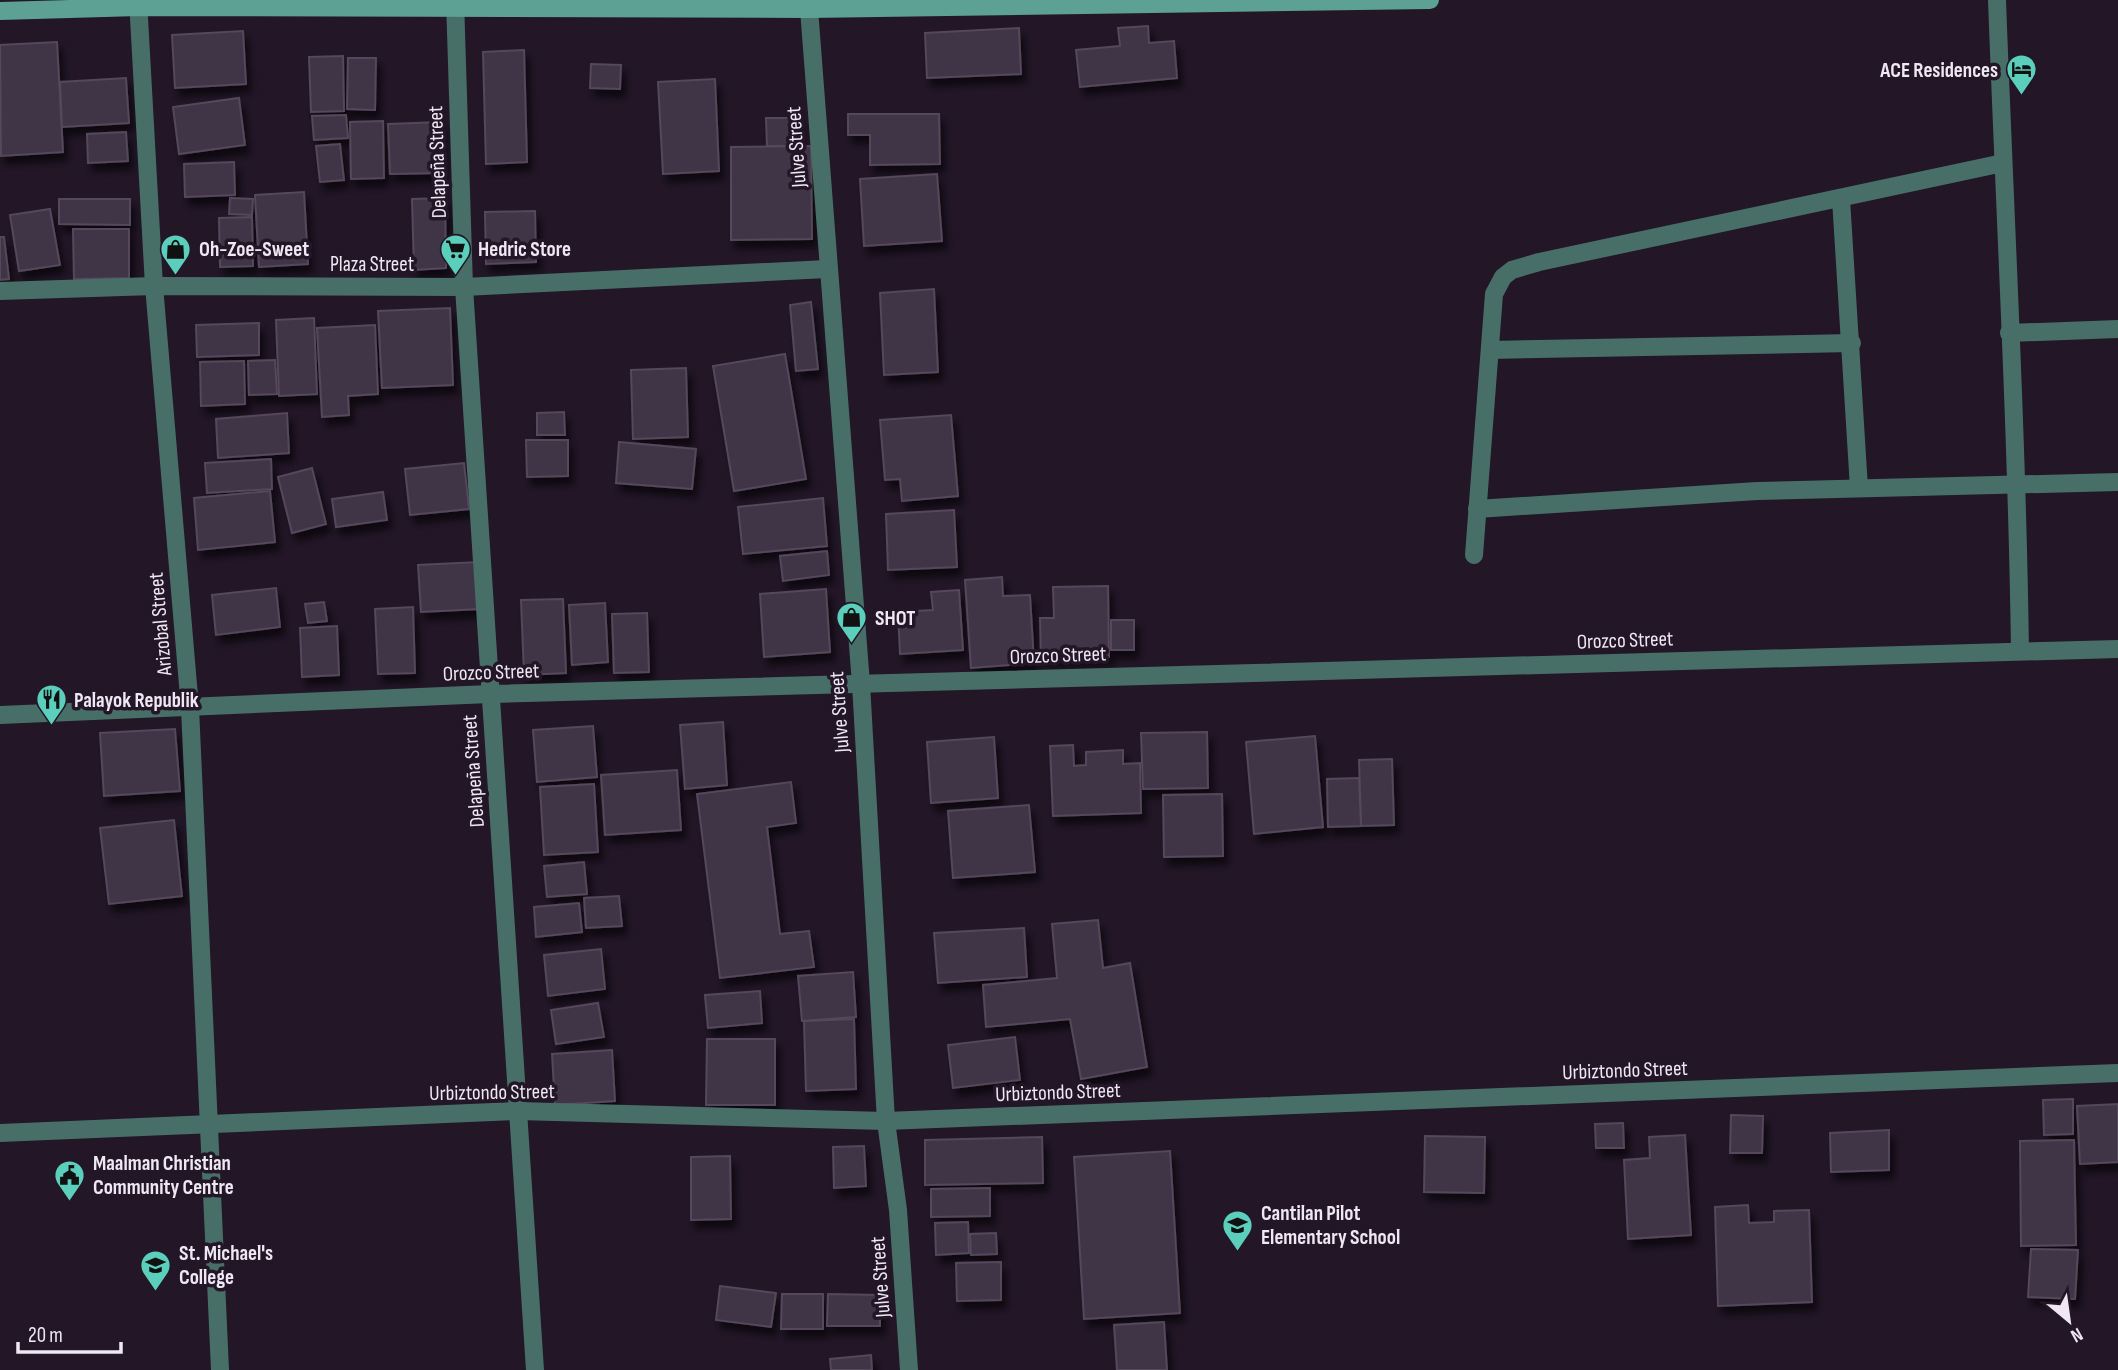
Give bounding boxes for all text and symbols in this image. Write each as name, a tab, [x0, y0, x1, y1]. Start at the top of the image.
hotel icon: ACE Residences	[2004, 53, 2038, 97]
place label: ACE Residences	[1879, 58, 1998, 83]
street label: Delapeña Street	[423, 105, 452, 219]
street label: Julve Street	[781, 106, 812, 189]
shop icon: Oh-Zoe-Sweet	[159, 232, 193, 276]
supermarket icon: Hedric Store	[438, 232, 472, 276]
place label: Oh-Zoe-Sweet	[199, 237, 309, 262]
place label: Hedric Store	[478, 237, 571, 262]
street label: Plaza Street	[330, 252, 414, 277]
street label: Arizobal Street	[144, 571, 178, 678]
shop icon: SHOT	[835, 601, 869, 645]
place label: SHOT	[875, 606, 915, 631]
street label: Orozco Street	[1576, 626, 1674, 655]
street label: Orozco Street	[1009, 641, 1107, 670]
street label: Orozco Street	[442, 658, 540, 687]
street label: Julve Street	[824, 671, 855, 754]
restaurant icon: Palayok Republik	[34, 683, 68, 727]
place label: Palayok Republik	[74, 688, 199, 713]
street label: Delapeña Street	[457, 714, 490, 828]
street label: Urbiztondo Street	[1562, 1056, 1688, 1085]
street label: Urbiztondo Street	[995, 1078, 1121, 1107]
street label: Urbiztondo Street	[429, 1079, 555, 1106]
place label: Maalman Christian Community Centre	[93, 1151, 234, 1200]
public building icon: Maalman Christian Community Centre	[53, 1158, 87, 1202]
place label: Cantilan Pilot Elementary School	[1261, 1201, 1400, 1250]
school or university icon: Cantilan Pilot Elementary School	[1221, 1208, 1255, 1252]
street label: Julve Street	[865, 1236, 896, 1319]
place label: St. Michael's College	[179, 1241, 273, 1290]
school or university icon: St. Michael's College	[139, 1248, 173, 1292]
north arrow	[2034, 1286, 2104, 1356]
scale bar	[18, 1310, 121, 1354]
text: N	[2066, 1322, 2087, 1347]
text: 20 m	[28, 1323, 63, 1348]

